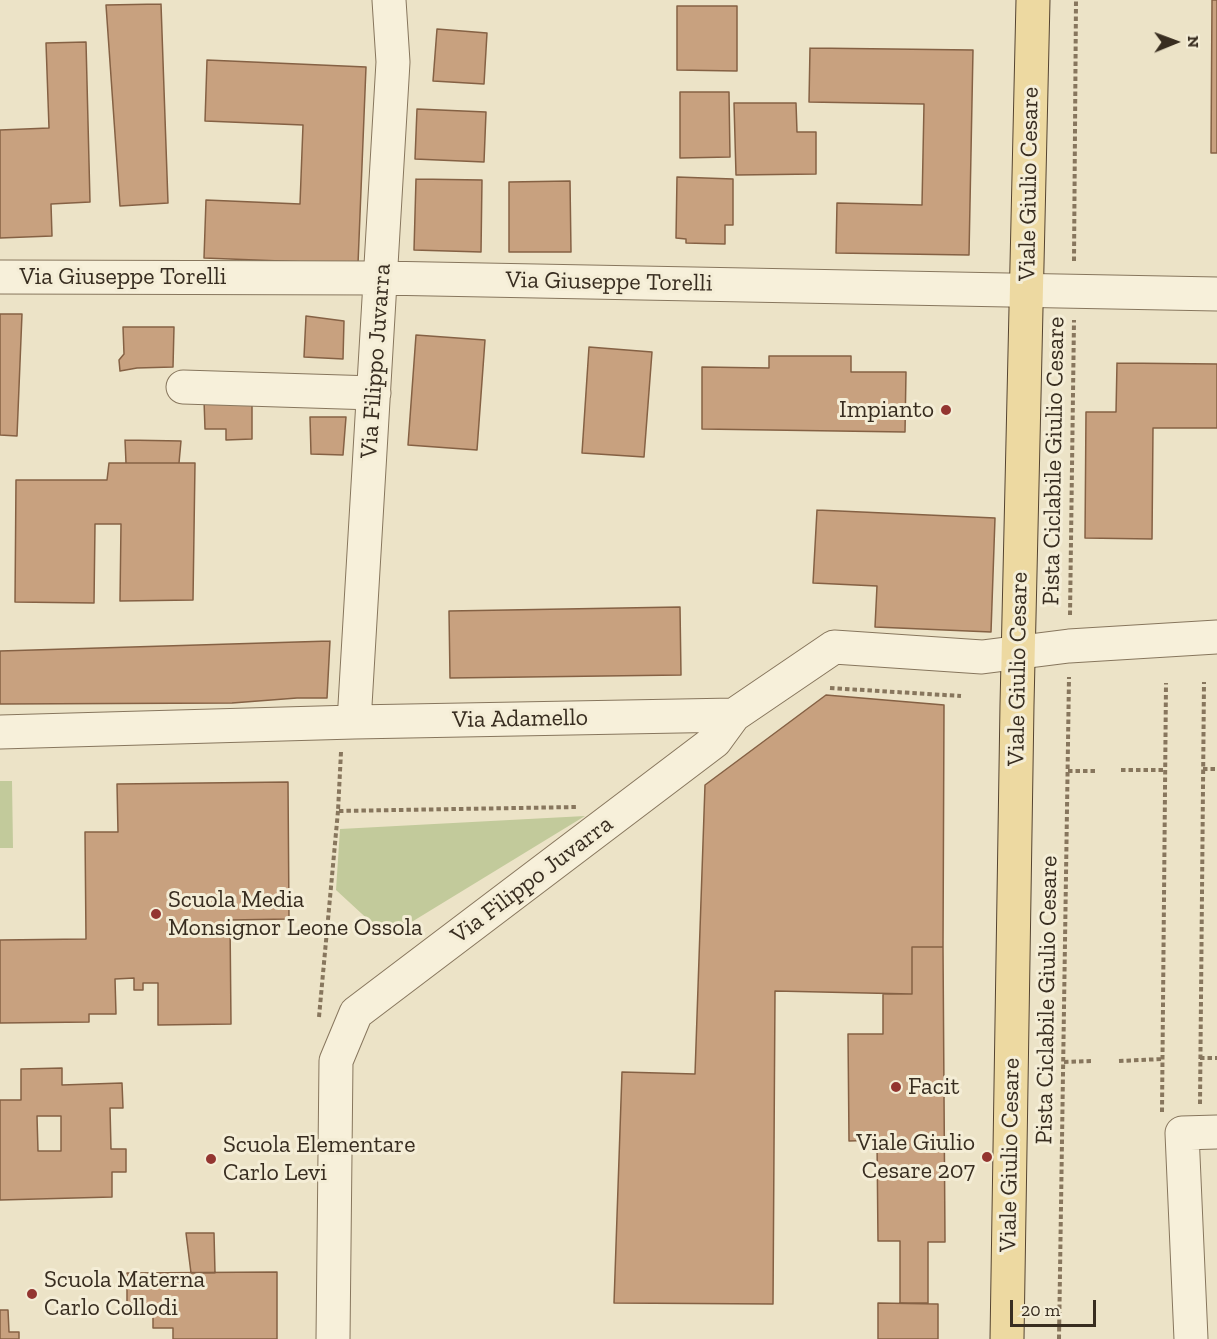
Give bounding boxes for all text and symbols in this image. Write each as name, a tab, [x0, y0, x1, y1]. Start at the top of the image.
north arrow	[1145, 12, 1205, 72]
text: N	[1184, 35, 1203, 48]
street label: Viale Giulio Cesare	[1013, 87, 1045, 281]
street label: Via Giuseppe Torelli	[19, 263, 227, 291]
street label: Via Filippo Juvarra	[355, 263, 397, 459]
street label: Via Giuseppe Torelli	[505, 266, 713, 298]
street label: Pista Ciclabile Giulio Cesare	[1037, 316, 1071, 606]
place label: Impianto	[839, 396, 934, 424]
marker: Impianto	[939, 403, 953, 417]
street label: Viale Giulio Cesare	[1002, 572, 1034, 766]
street label: Via Adamello	[452, 703, 588, 735]
street label: Via Filippo Juvarra	[445, 810, 619, 950]
street label: Pista Ciclabile Giulio Cesare	[1030, 855, 1064, 1145]
place label: Scuola Media Monsignor Leone Ossola	[168, 886, 423, 942]
marker: Scuola Media Monsignor Leone Ossola	[149, 907, 163, 921]
street label: Viale Giulio Cesare	[994, 1058, 1026, 1252]
place label: Facit	[908, 1073, 959, 1101]
marker: Facit	[889, 1080, 903, 1094]
place label: Viale Giulio Cesare 207	[856, 1129, 975, 1185]
place label: Scuola Elementare Carlo Levi	[223, 1131, 415, 1187]
marker: Viale Giulio Cesare 207	[980, 1150, 994, 1164]
marker: Scuola Elementare Carlo Levi	[204, 1152, 218, 1166]
place label: Scuola Materna Carlo Collodi	[44, 1266, 205, 1322]
marker: Scuola Materna Carlo Collodi	[25, 1287, 39, 1301]
scale bar	[1013, 1288, 1098, 1326]
text: 20 m	[1021, 1299, 1060, 1321]

